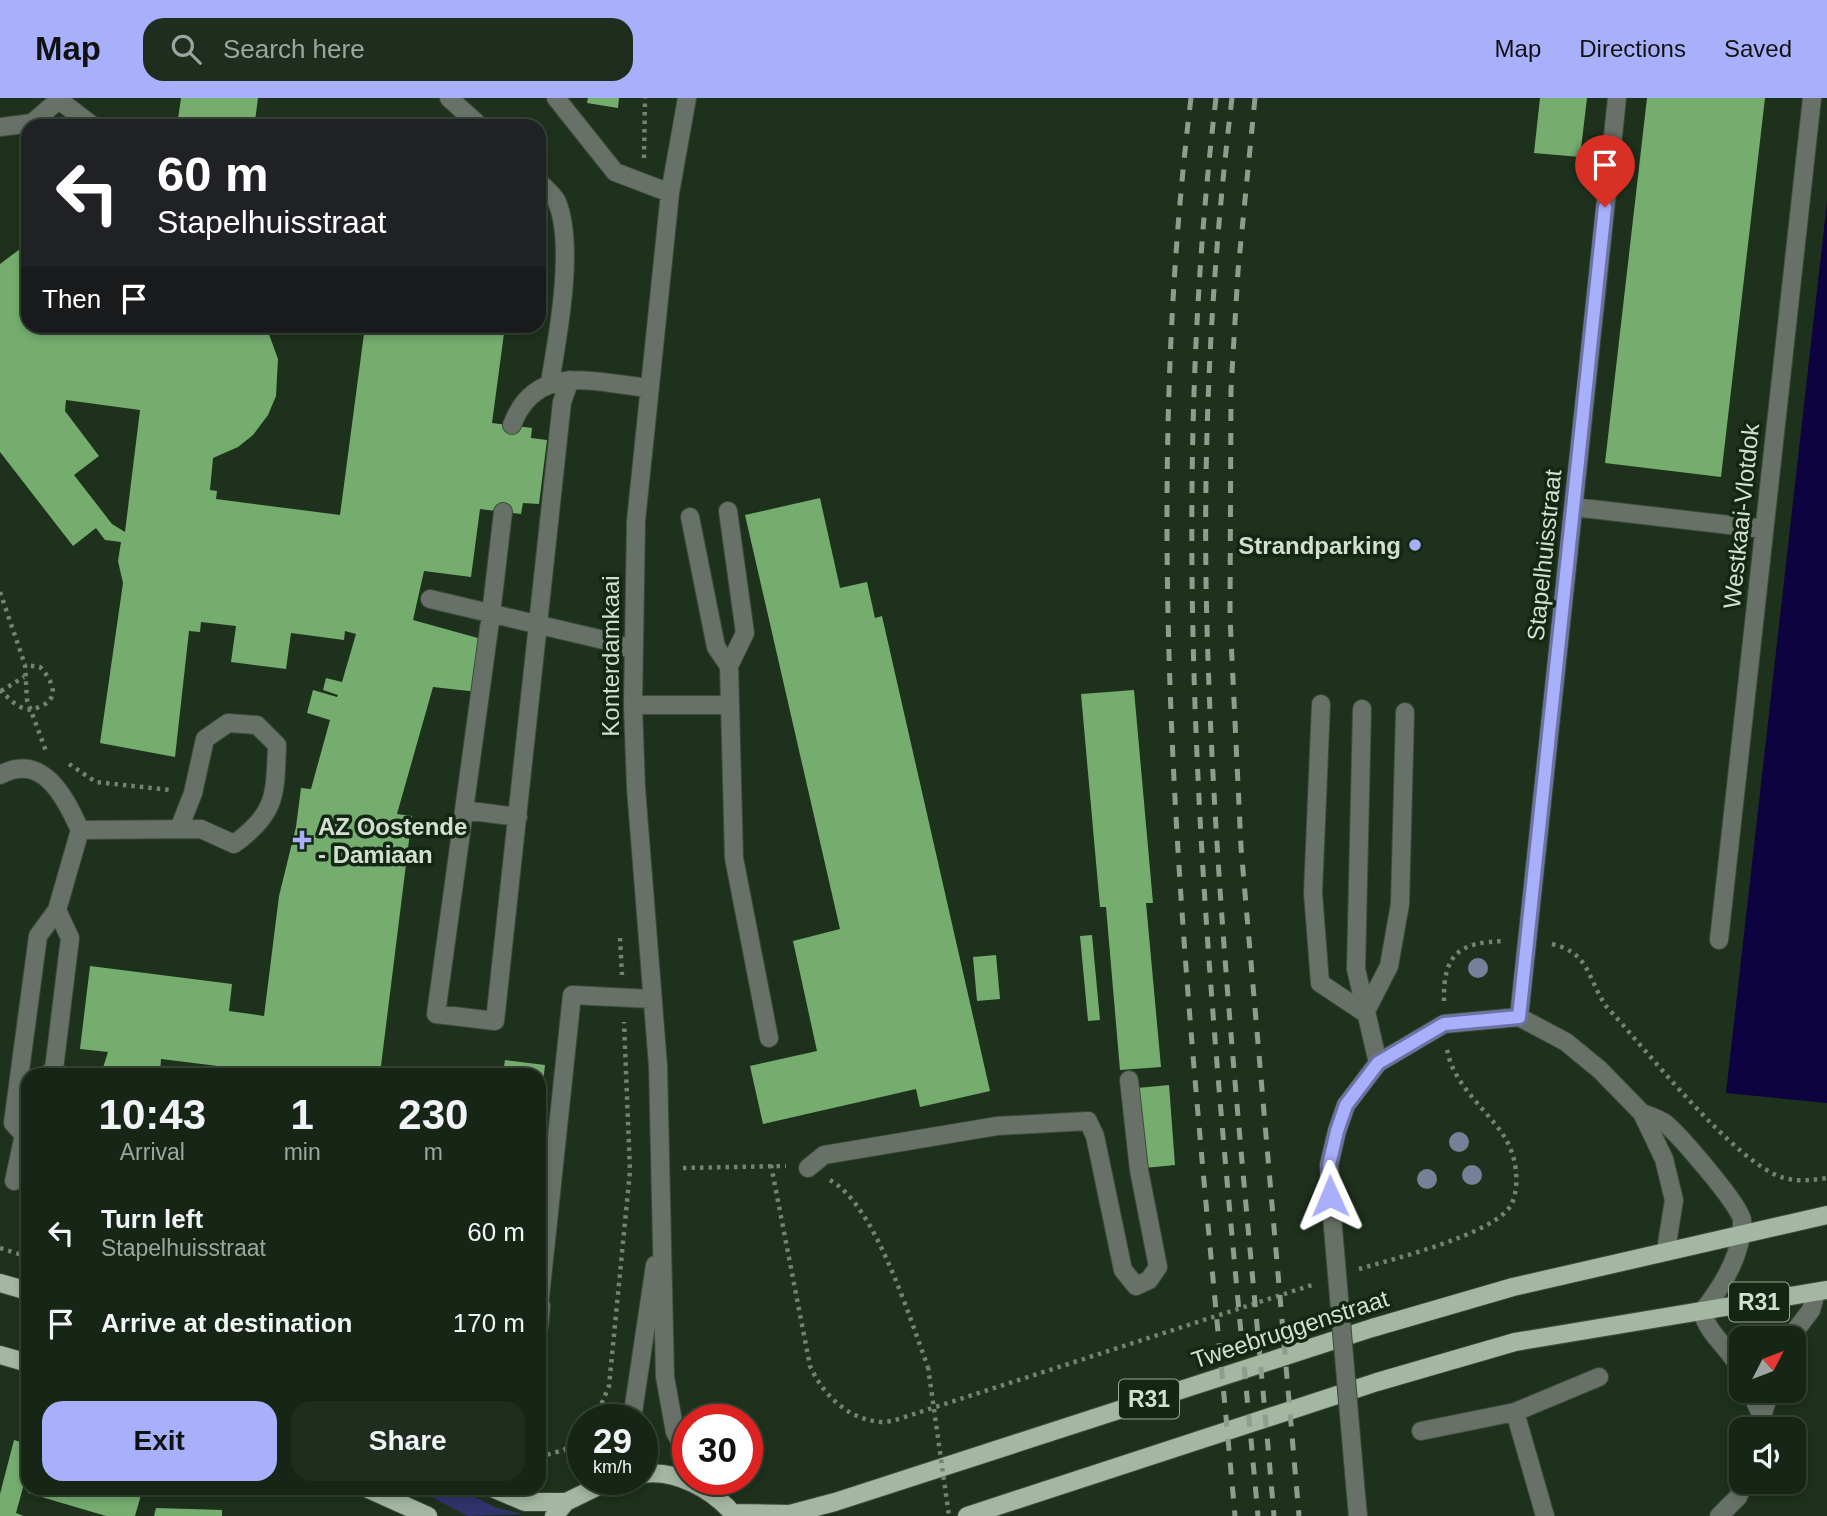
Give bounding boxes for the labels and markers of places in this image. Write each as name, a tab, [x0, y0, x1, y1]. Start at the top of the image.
pin	[1575, 135, 1635, 207]
place label: Strandparking	[1238, 532, 1401, 559]
marker: Strandparking	[1407, 537, 1423, 553]
place label: AZ Oostende - Damiaan	[318, 813, 467, 868]
marker: AZ Oostende - Damiaan	[292, 830, 312, 850]

